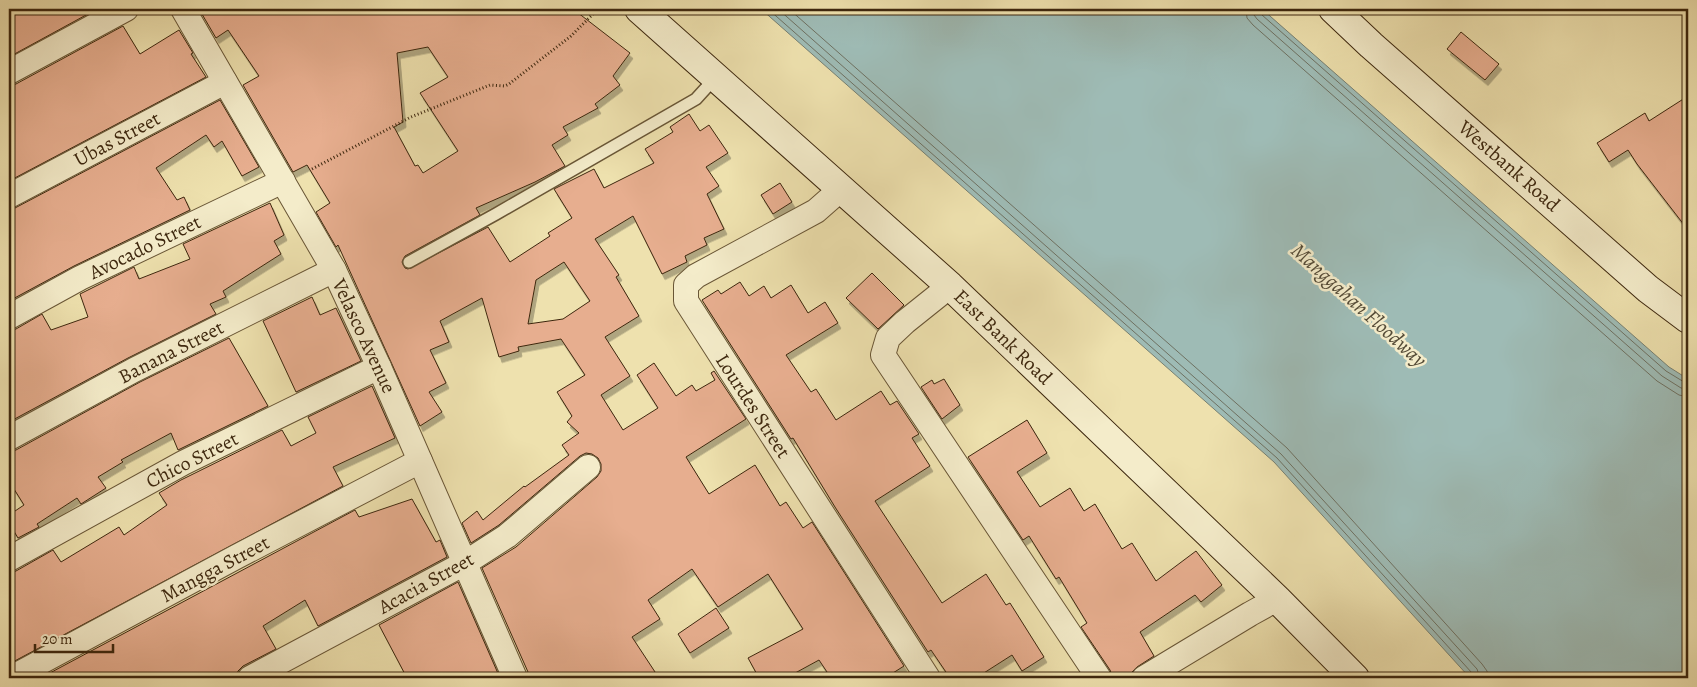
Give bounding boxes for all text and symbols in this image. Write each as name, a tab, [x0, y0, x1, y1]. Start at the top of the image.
street label: Ubas Street	[69, 105, 165, 173]
street label: Westbank Road	[1452, 114, 1566, 218]
street label: Avocado Street	[84, 208, 206, 286]
water label: Manggahan Floodway	[1285, 237, 1433, 373]
street label: Velasco Avenue	[325, 273, 402, 398]
street label: East Bank Road	[948, 283, 1058, 391]
street label: Banana Street	[114, 314, 229, 390]
street label: Lourdes Street	[709, 349, 797, 464]
street label: Chico Street	[141, 425, 243, 495]
street label: Mangga Street	[156, 529, 274, 609]
street label: Acacia Street	[372, 545, 479, 621]
scale bar	[35, 622, 112, 654]
text: 20 m	[42, 629, 73, 649]

